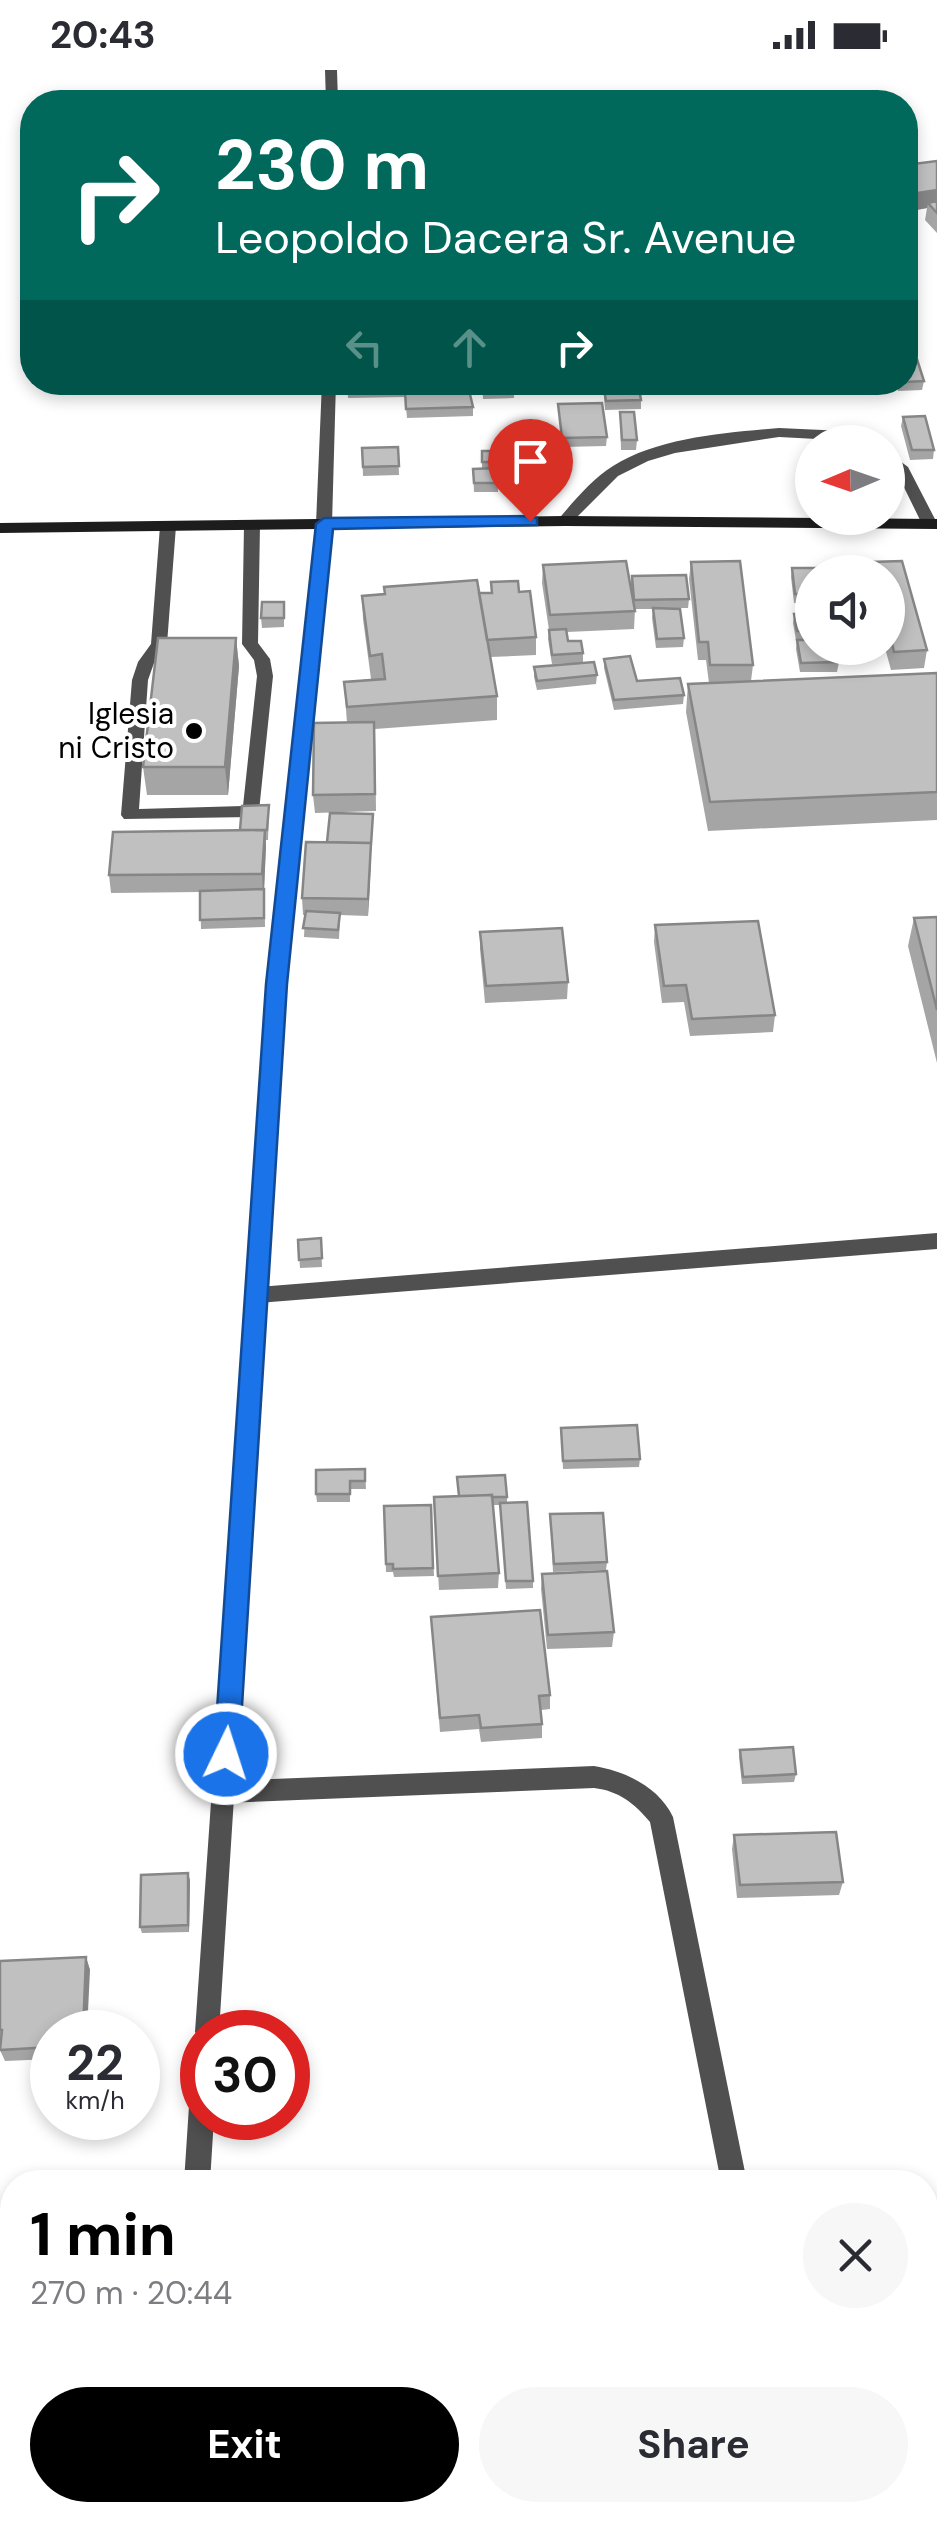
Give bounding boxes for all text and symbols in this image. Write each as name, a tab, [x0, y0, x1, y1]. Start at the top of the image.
text: 20:43	[50, 10, 156, 60]
text: 230 m	[215, 120, 429, 211]
icon: right	[50, 130, 180, 260]
text: Leopoldo Dacera Sr. Avenue	[215, 208, 796, 267]
icon: left	[337, 320, 392, 375]
icon: ahead	[442, 320, 497, 375]
icon: right	[547, 320, 602, 375]
pin	[488, 419, 573, 522]
north arrow	[795, 425, 905, 535]
map controls	[795, 425, 905, 665]
icon: arrive	[503, 434, 558, 489]
button: sound	[795, 555, 905, 665]
place label: Iglesia ni Cristo	[58, 694, 174, 767]
marker: Iglesia ni Cristo	[183, 720, 205, 742]
position arrow	[174, 1702, 278, 1806]
speed limit sign: 30	[180, 2010, 310, 2140]
text: 22	[66, 2030, 124, 2096]
text: km/h	[65, 2084, 125, 2117]
text: 1 min	[30, 2195, 176, 2274]
button: close	[803, 2203, 908, 2308]
text: 270 m · 20:44	[30, 2272, 232, 2314]
button: Exit	[30, 2387, 459, 2502]
button: Share	[479, 2387, 908, 2502]

